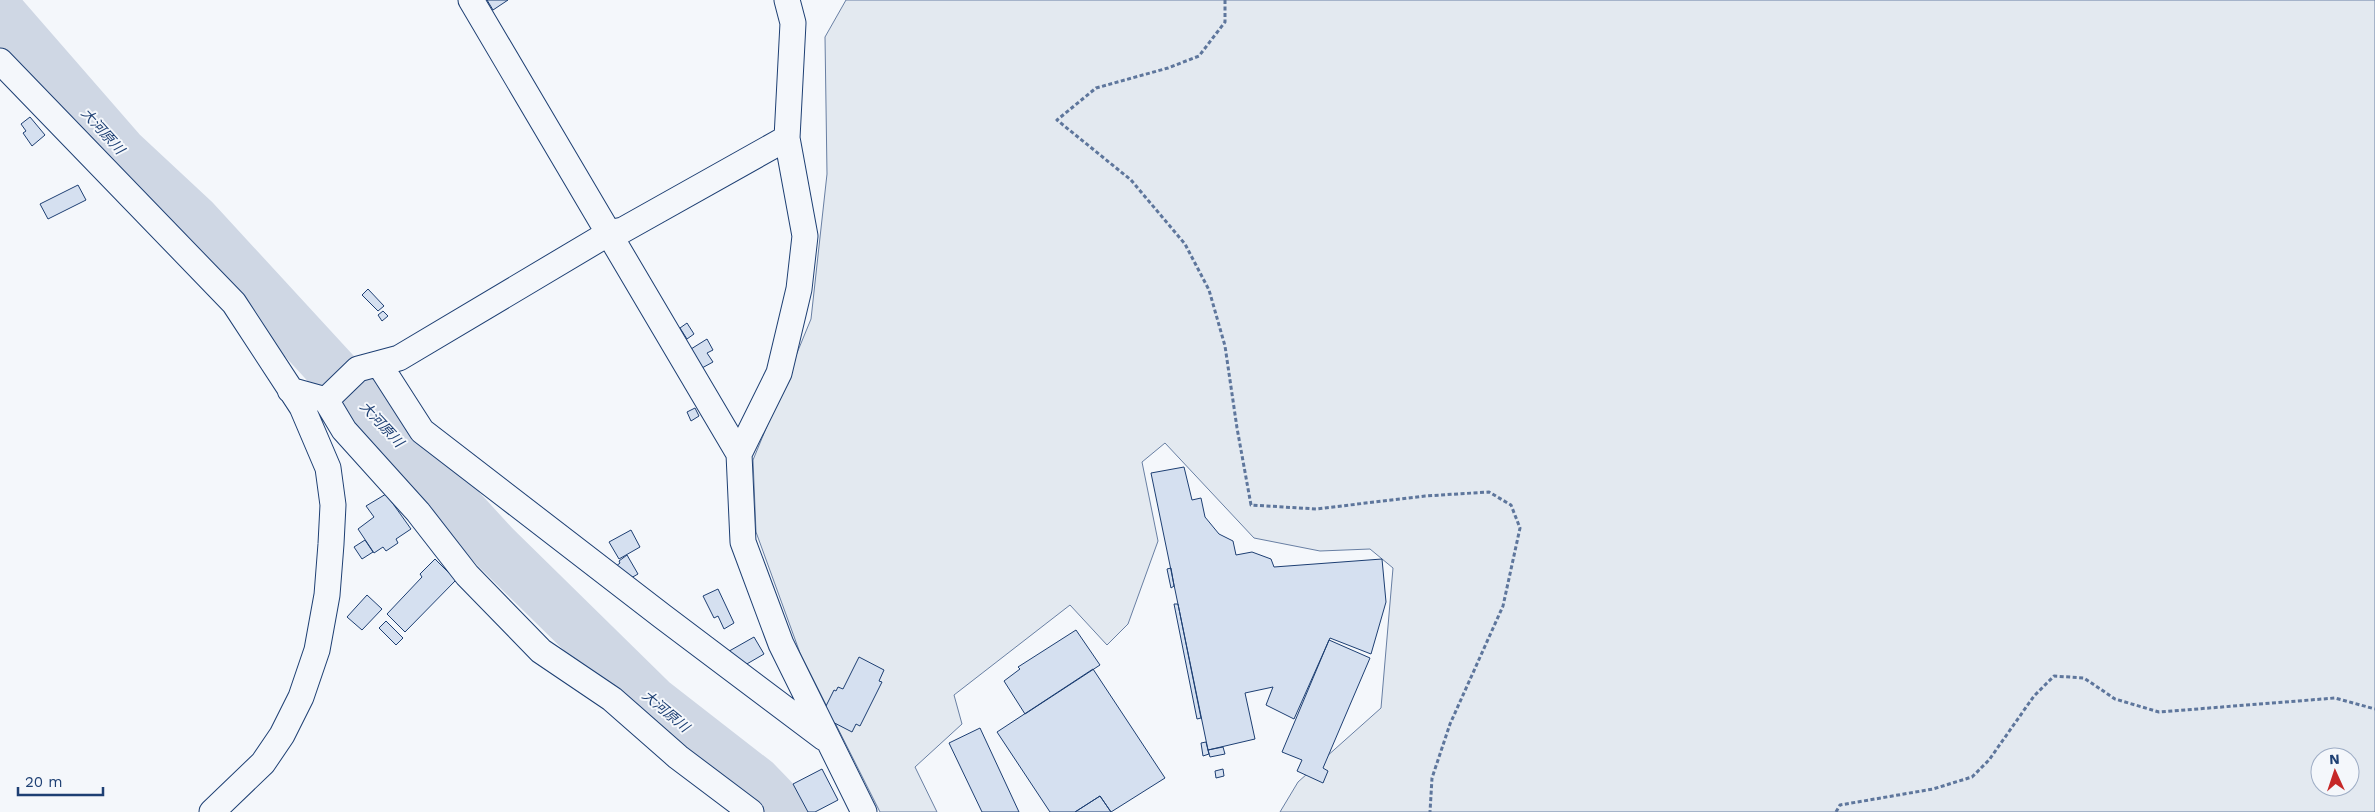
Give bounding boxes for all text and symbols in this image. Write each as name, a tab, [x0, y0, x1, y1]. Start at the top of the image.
water label: 大河原川	[78, 105, 129, 159]
water label: 大河原川	[357, 398, 408, 451]
water label: 大河原川	[639, 687, 694, 736]
north arrow	[2310, 747, 2360, 797]
text: N	[2329, 751, 2340, 767]
scale bar	[18, 764, 102, 796]
text: 20 m	[25, 773, 63, 791]

